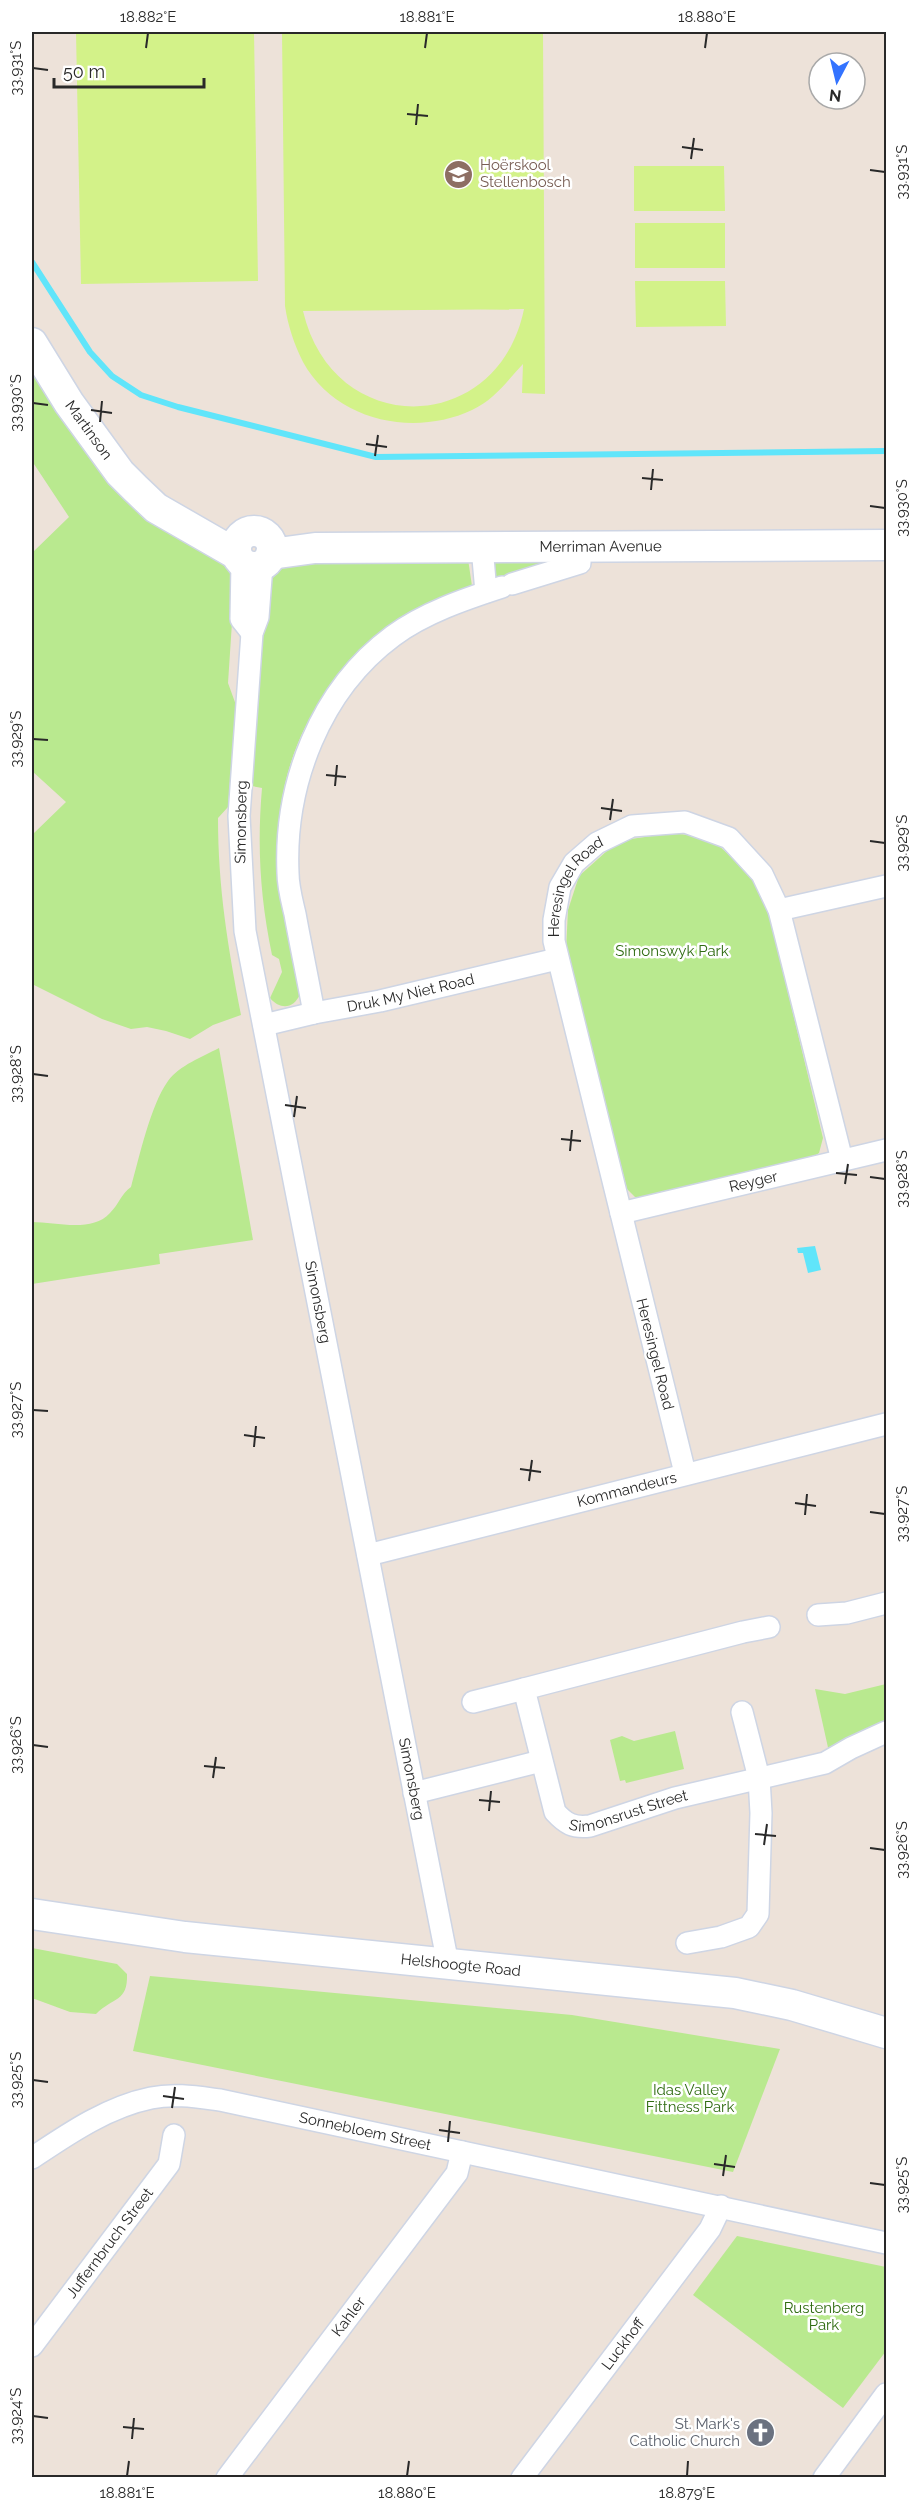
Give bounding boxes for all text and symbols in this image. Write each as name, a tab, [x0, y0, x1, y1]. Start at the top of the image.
text: 18.882°E	[120, 8, 176, 26]
text: 18.881°E	[399, 8, 455, 26]
text: 18.880°E	[678, 8, 736, 26]
text: 33.931°S	[7, 41, 25, 95]
scale bar	[54, 51, 204, 89]
north arrow	[807, 51, 867, 111]
text: 50 m	[63, 61, 105, 82]
text: N	[828, 85, 842, 106]
text: 33.931°S	[893, 145, 911, 199]
place label: Hoërskool Stellenbosch	[480, 156, 571, 191]
school or university icon: Hoërskool Stellenbosch	[443, 158, 475, 190]
text: 33.930°S	[7, 374, 25, 432]
street label: Martinson	[61, 397, 116, 463]
text: 33.930°S	[893, 479, 911, 537]
street label: Merriman Avenue	[539, 537, 662, 556]
text: 33.929°S	[7, 711, 25, 767]
street label: Simonsberg	[231, 780, 251, 864]
text: 33.929°S	[893, 815, 911, 871]
street label: Heresingel Road	[545, 832, 606, 937]
park label: Simonswyk Park	[615, 942, 729, 960]
street label: Druk My Niet Road	[345, 970, 476, 1016]
text: 33.928°S	[7, 1045, 25, 1103]
text: 33.928°S	[893, 1150, 911, 1208]
street label: Reyger	[727, 1167, 780, 1196]
street label: Simonsberg	[301, 1259, 335, 1345]
street label: Heresingel Road	[632, 1296, 678, 1412]
text: 33.927°S	[7, 1382, 25, 1438]
street label: Kommandeurs	[575, 1468, 679, 1511]
text: 33.927°S	[893, 1486, 911, 1542]
text: 33.926°S	[7, 1716, 25, 1774]
street label: Simonsberg	[395, 1736, 429, 1822]
street label: Simonsrust Street	[567, 1786, 689, 1836]
text: 33.926°S	[893, 1821, 911, 1879]
street label: Helshoogte Road	[400, 1950, 522, 1980]
text: 33.925°S	[7, 2052, 25, 2108]
park label: Idas Valley Fittness Park	[646, 2081, 734, 2116]
street label: Sonnebloem Street	[297, 2108, 433, 2154]
text: 33.925°S	[893, 2157, 911, 2213]
street label: Juffernbruch Street	[62, 2184, 157, 2302]
street label: Kahler	[328, 2293, 370, 2340]
park label: Rustenberg Park	[784, 2299, 864, 2334]
street label: Luckhoff	[598, 2314, 649, 2373]
text: 33.924°S	[7, 2388, 25, 2444]
place label: St. Mark's Catholic Church	[630, 2415, 740, 2450]
church icon: St. Mark's Catholic Church	[745, 2417, 777, 2449]
text: 18.881°E	[99, 2484, 155, 2502]
text: 18.880°E	[378, 2484, 436, 2502]
text: 18.879°E	[659, 2484, 715, 2502]

